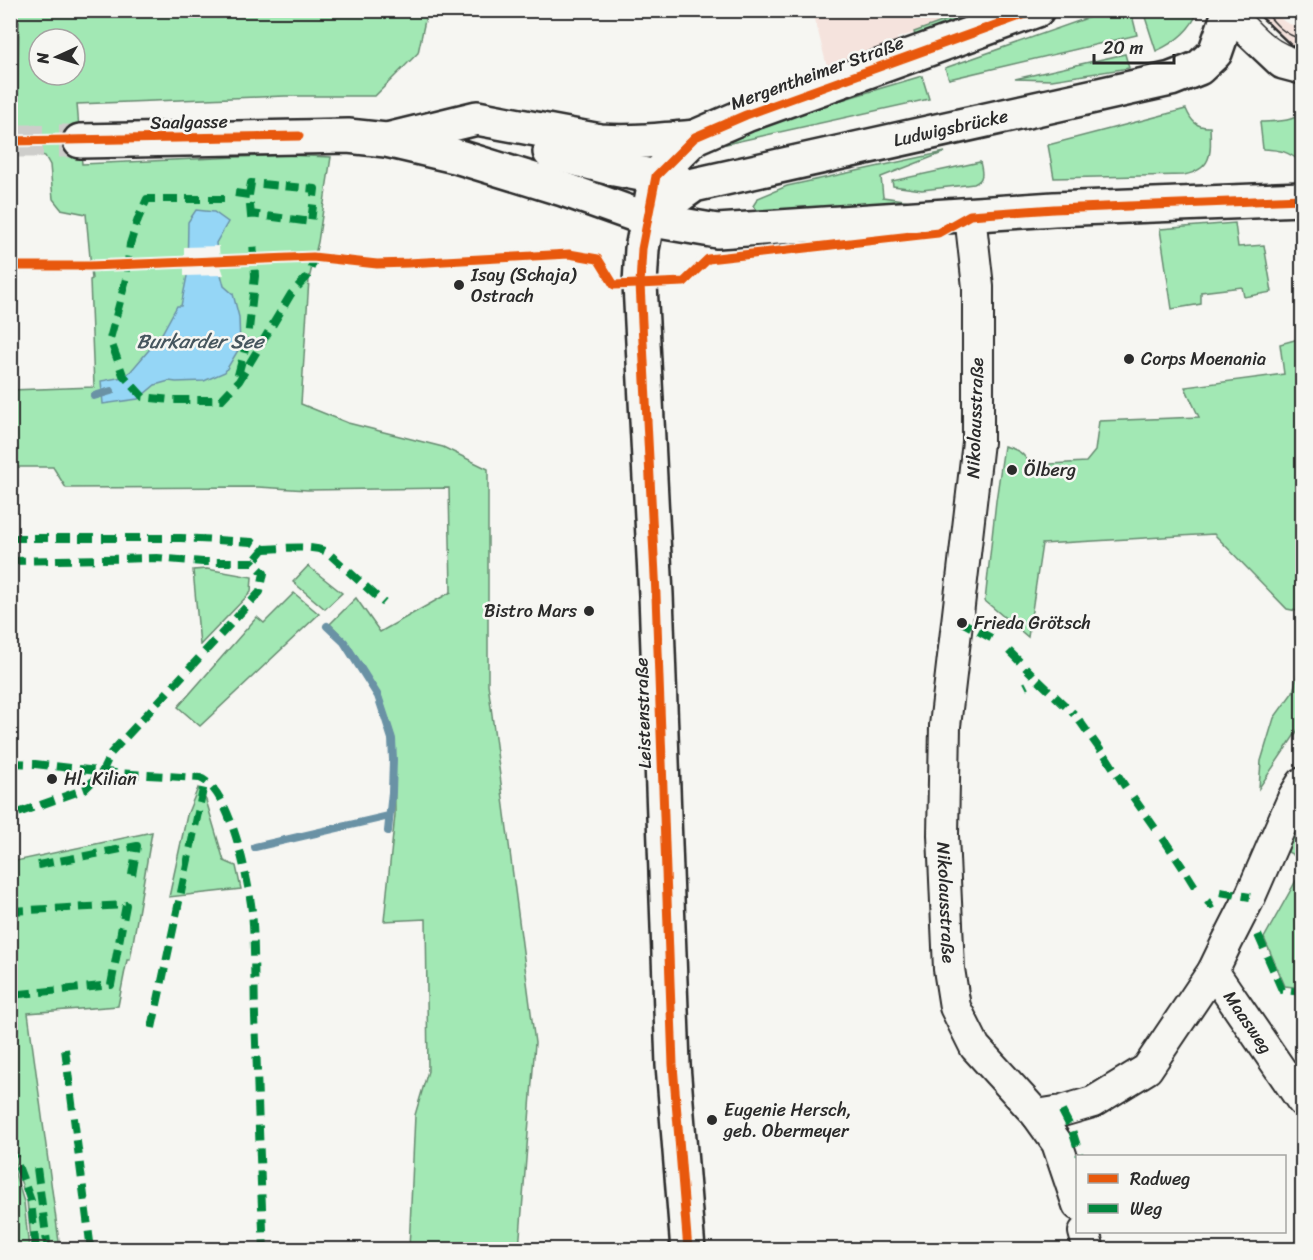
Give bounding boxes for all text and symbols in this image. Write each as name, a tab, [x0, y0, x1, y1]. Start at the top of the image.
north arrow	[27, 27, 87, 87]
street label: Mergentheimer Straße	[726, 27, 908, 119]
scale bar	[1094, 27, 1174, 65]
text: 20 m	[1103, 32, 1143, 64]
text: N	[28, 51, 57, 66]
street label: Ludwigsbrücke	[890, 100, 1011, 156]
street label: Saalgasse	[150, 105, 228, 139]
place label: Isay (Schaja) Ostrach	[470, 259, 577, 312]
marker: Isay (Schaja) Ostrach	[452, 278, 466, 292]
water label: Burkarder See	[136, 324, 265, 359]
place label: Corps Moenania	[1141, 343, 1266, 375]
marker: Corps Moenania	[1122, 352, 1136, 366]
street label: Nikolausstraße	[957, 357, 993, 479]
place label: Ölberg	[1024, 454, 1076, 486]
marker: Ölberg	[1005, 463, 1019, 477]
place label: Bistro Mars	[484, 595, 578, 627]
marker: Bistro Mars	[582, 604, 596, 618]
place label: Frieda Grötsch	[974, 607, 1091, 639]
marker: Frieda Grötsch	[955, 616, 969, 630]
street label: Leistenstraße	[625, 657, 661, 769]
place label: Hl. Kilian	[64, 763, 137, 795]
marker: Hl. Kilian	[45, 772, 59, 786]
street label: Nikolausstraße	[927, 841, 965, 964]
street label: Maasweg	[1215, 984, 1281, 1061]
place label: Eugenie Hersch, geb. Obermeyer	[722, 1094, 852, 1147]
marker: Eugenie Hersch, geb. Obermeyer	[705, 1113, 719, 1127]
legend	[1076, 1155, 1286, 1233]
text: Radweg	[1130, 1163, 1190, 1195]
text: Weg	[1130, 1193, 1162, 1225]

